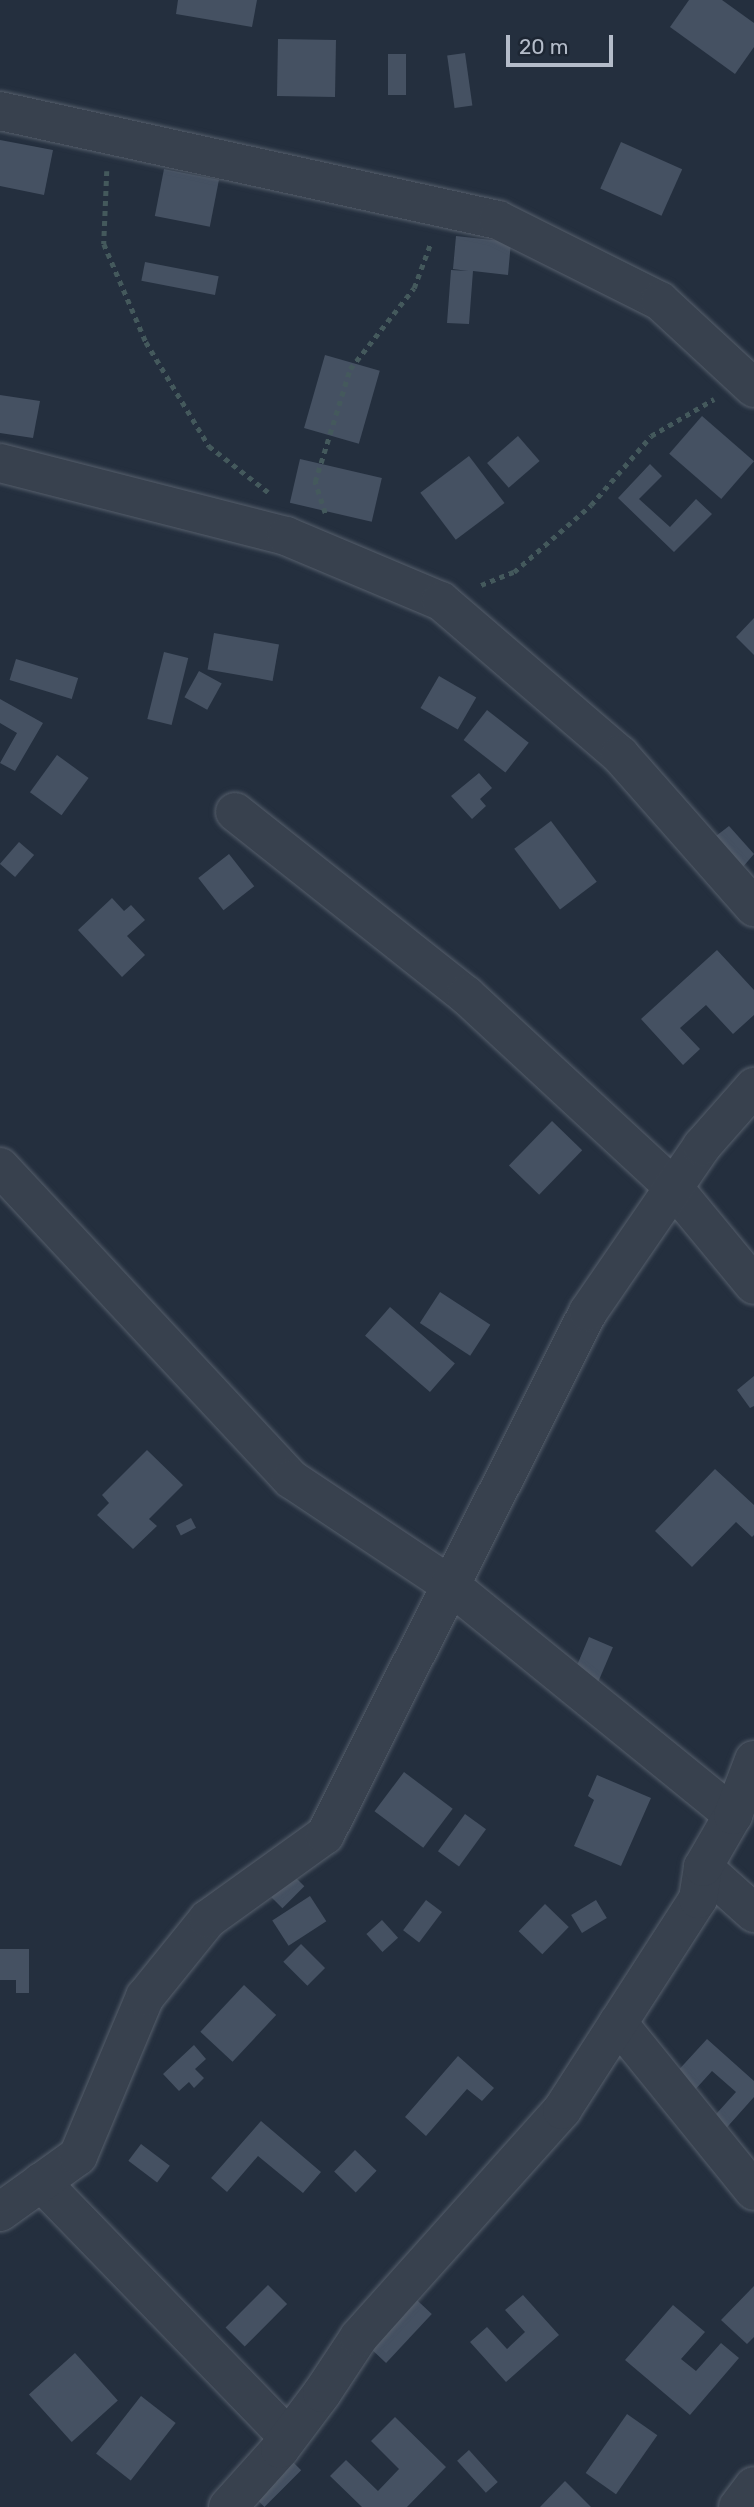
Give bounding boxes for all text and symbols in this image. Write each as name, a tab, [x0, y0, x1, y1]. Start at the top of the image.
scale bar	[509, 21, 616, 65]
text: 20 m	[519, 34, 568, 59]

